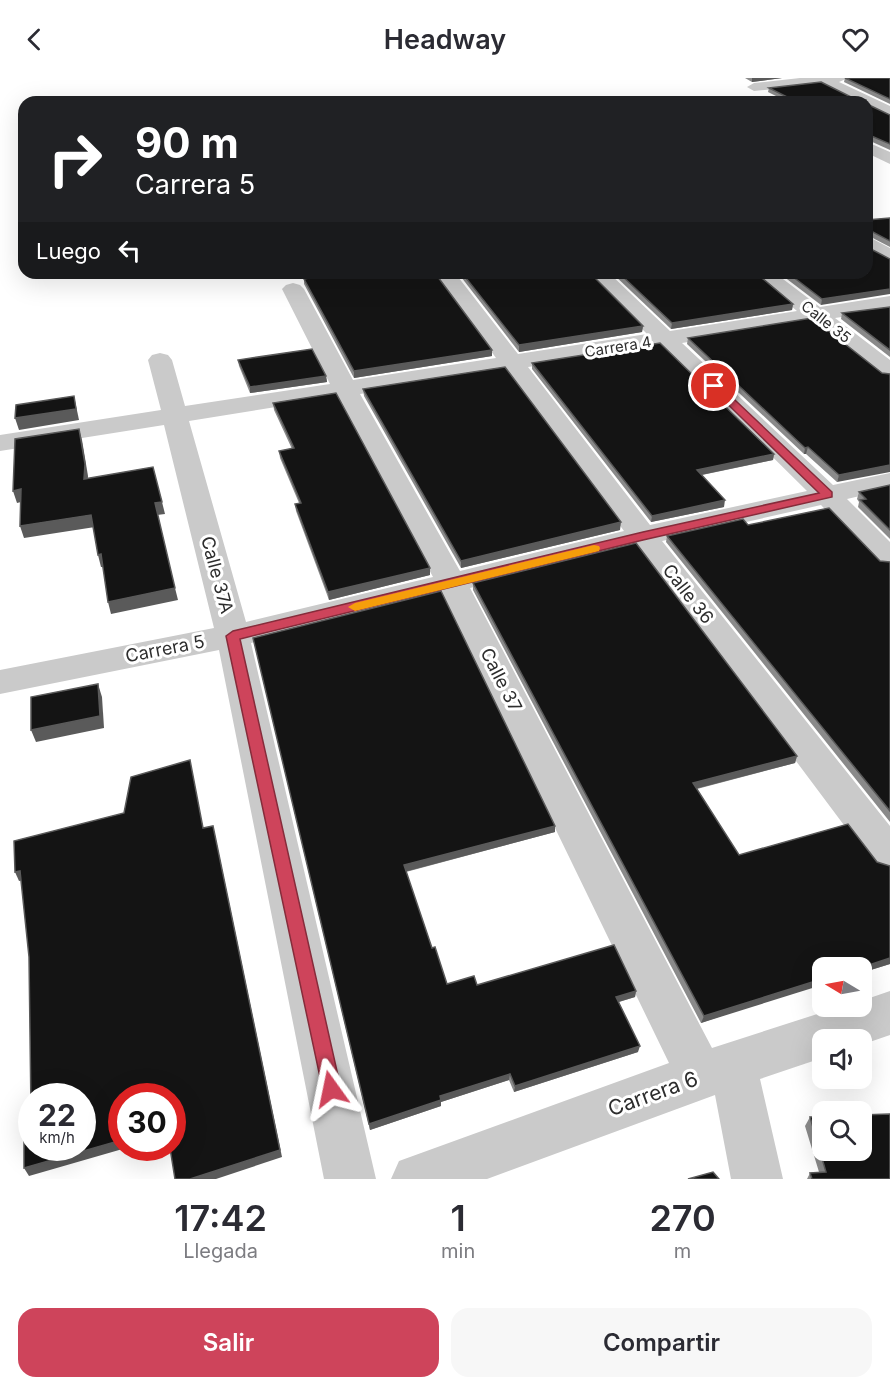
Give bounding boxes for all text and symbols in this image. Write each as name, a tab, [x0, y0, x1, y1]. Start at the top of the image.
icon: back	[18, 23, 51, 56]
text: Headway	[384, 23, 506, 56]
icon: heart	[839, 23, 872, 56]
text: 90 m	[135, 117, 239, 168]
icon: right	[36, 120, 114, 198]
text: Carrera 5	[135, 168, 255, 201]
icon: left	[113, 234, 146, 267]
text: Luego	[36, 238, 101, 264]
street label: Calle 35	[798, 296, 855, 347]
street label: Carrera 4	[583, 332, 653, 361]
pin	[688, 360, 739, 411]
icon: arrive	[697, 369, 730, 402]
street label: Calle 37A	[197, 534, 238, 616]
street label: Calle 36	[659, 560, 718, 628]
street label: Carrera 5	[124, 631, 206, 666]
street label: Calle 37	[476, 644, 526, 715]
north arrow	[812, 957, 872, 1017]
map controls	[812, 957, 872, 1161]
button: sound	[812, 1029, 872, 1089]
position arrow	[299, 1057, 363, 1121]
street label: Carrera 6	[604, 1066, 701, 1121]
speed limit sign: 30	[108, 1083, 186, 1161]
text: 22	[38, 1097, 76, 1133]
button: search	[812, 1101, 872, 1161]
text: km/h	[39, 1128, 75, 1147]
text: 17:42	[174, 1196, 267, 1240]
text: 1	[451, 1196, 466, 1240]
text: 270	[649, 1196, 716, 1240]
text: Llegada	[183, 1239, 258, 1263]
text: min	[441, 1239, 475, 1263]
text: m	[674, 1239, 691, 1263]
button: Salir	[18, 1308, 439, 1377]
button: Compartir	[451, 1308, 872, 1377]

